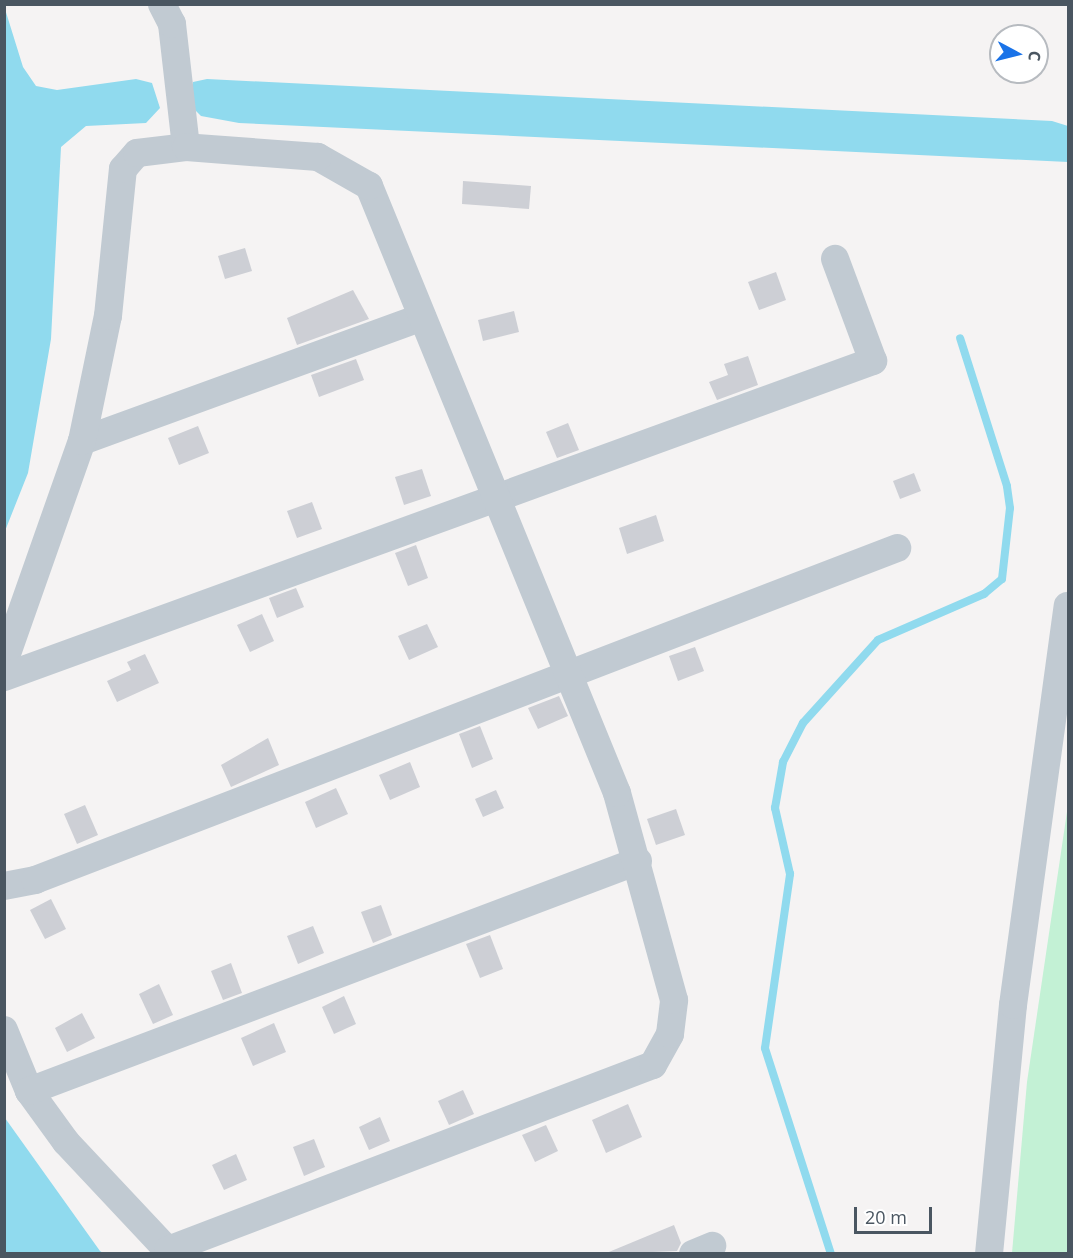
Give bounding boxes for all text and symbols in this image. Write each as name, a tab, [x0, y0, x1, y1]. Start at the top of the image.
north arrow	[989, 24, 1049, 84]
text: С	[1023, 50, 1046, 62]
scale bar	[857, 1195, 935, 1233]
text: 20 m	[865, 1205, 907, 1229]

